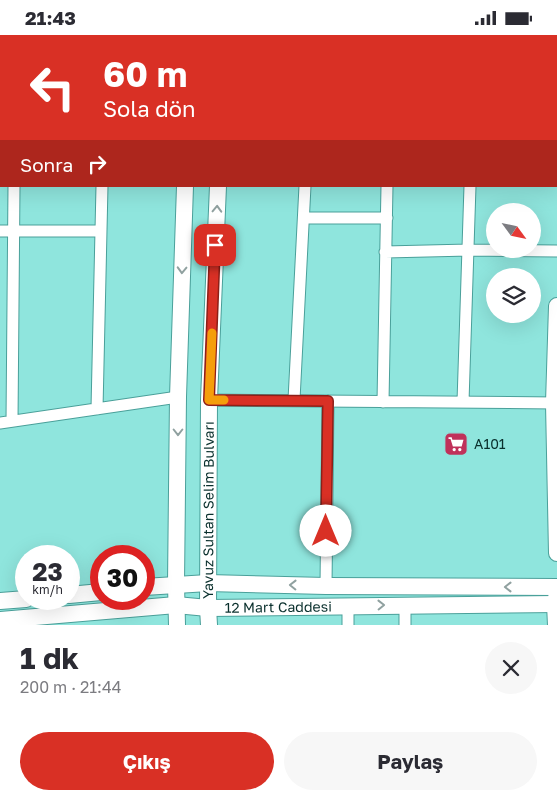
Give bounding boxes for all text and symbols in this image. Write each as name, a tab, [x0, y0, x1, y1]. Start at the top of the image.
text: 21:43	[25, 6, 76, 29]
text: 60 m	[103, 53, 187, 95]
icon: left	[20, 55, 85, 120]
text: Sola dön	[103, 95, 196, 122]
icon: right	[83, 150, 111, 178]
text: Sonra	[20, 153, 73, 176]
north arrow	[486, 203, 541, 257]
map controls	[486, 203, 541, 323]
one-way arrow	[211, 205, 222, 213]
pin	[194, 224, 236, 266]
icon: arrive	[201, 231, 229, 259]
one-way arrow	[177, 266, 187, 274]
button: layers	[486, 268, 541, 323]
street label: Yavuz Sultan Selim Bulvarı	[199, 421, 217, 599]
one-way arrow	[173, 429, 183, 437]
supermarket icon: A101	[443, 431, 469, 457]
place label: A101	[474, 435, 506, 452]
position arrow	[299, 504, 351, 556]
speed limit sign: 30	[90, 545, 155, 610]
text: 23	[32, 556, 63, 587]
one-way arrow	[289, 580, 297, 591]
text: km/h	[32, 582, 63, 597]
one-way arrow	[504, 582, 512, 592]
street label: 12 Mart Caddesi	[224, 598, 332, 616]
one-way arrow	[377, 600, 385, 610]
text: 1 dk	[20, 640, 79, 676]
button: close	[485, 642, 537, 694]
text: 200 m · 21:44	[20, 677, 121, 697]
button: Çıkış	[20, 732, 274, 790]
button: Paylaş	[284, 732, 537, 790]

